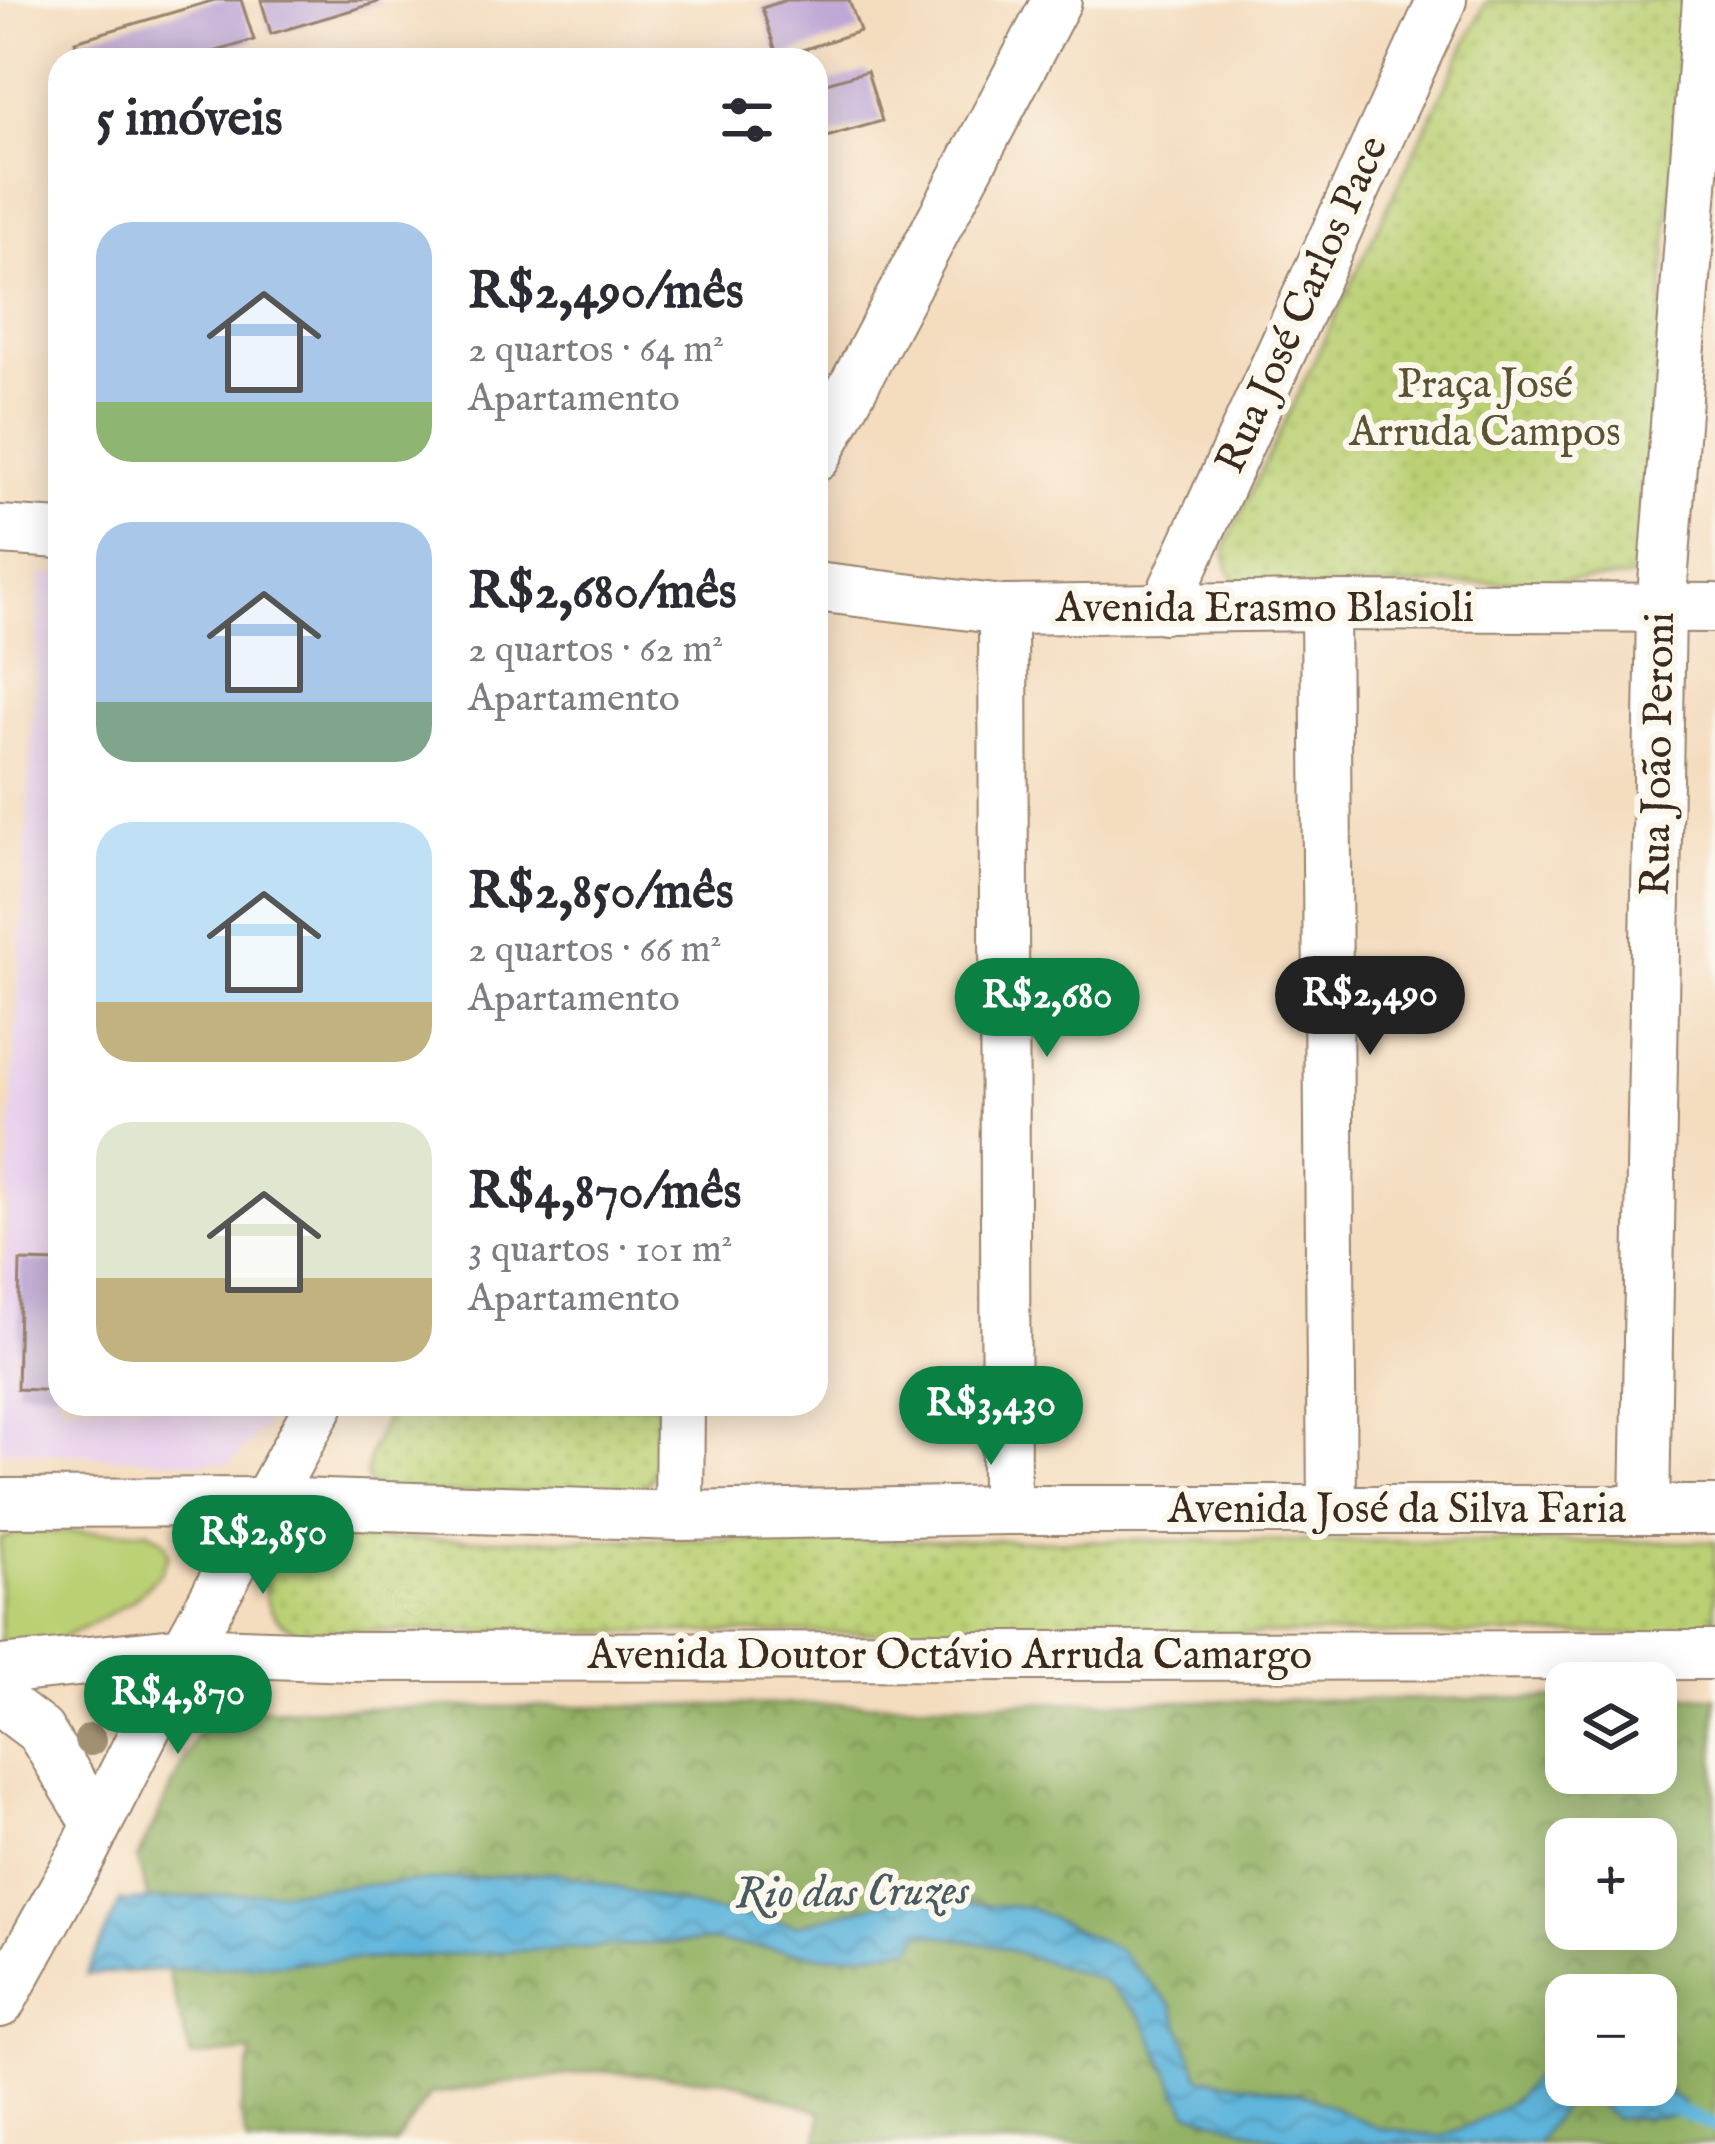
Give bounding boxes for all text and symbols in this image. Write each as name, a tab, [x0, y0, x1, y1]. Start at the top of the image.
icon: filters	[714, 87, 780, 153]
text: 5 imóveis	[96, 88, 283, 153]
street label: Rua José Carlos Pace	[1205, 128, 1401, 482]
text: R$2,490/mês	[468, 261, 744, 326]
icon: home	[192, 270, 336, 414]
text: 2 quartos · 64 m²	[468, 326, 724, 375]
park label: Praça José Arruda Campos	[1348, 359, 1621, 460]
text: Apartamento	[468, 375, 680, 424]
text: R$2,680/mês	[468, 561, 737, 626]
icon: home	[192, 570, 336, 714]
street label: Avenida Erasmo Blasioli	[1055, 583, 1474, 636]
street label: Rua João Peroni	[1630, 612, 1688, 896]
text: 2 quartos · 62 m²	[468, 626, 723, 675]
text: Apartamento	[468, 675, 680, 724]
text: R$2,850/mês	[468, 861, 734, 926]
icon: home	[192, 870, 336, 1014]
text: 2 quartos · 66 m²	[468, 926, 722, 975]
pin: R$2,490	[1259, 956, 1481, 1058]
pin: R$2,680	[936, 958, 1158, 1060]
text: R$2,490	[1302, 970, 1438, 1019]
text: R$2,680	[982, 972, 1112, 1021]
text: Apartamento	[468, 975, 680, 1024]
text: R$4,870/mês	[468, 1161, 742, 1226]
icon: home	[192, 1170, 336, 1314]
text: 3 quartos · 101 m²	[468, 1226, 733, 1275]
text: Apartamento	[468, 1275, 680, 1324]
pin: R$3,430	[880, 1366, 1102, 1468]
text: R$3,430	[926, 1380, 1056, 1429]
street label: Avenida José da Silva Faria	[1167, 1484, 1627, 1537]
pin: R$2,850	[152, 1495, 374, 1597]
text: R$2,850	[199, 1509, 327, 1558]
street label: Avenida Doutor Octávio Arruda Camargo	[587, 1630, 1312, 1683]
pin: R$4,870	[67, 1655, 289, 1757]
map controls	[1545, 1662, 1677, 2106]
button: layers	[1545, 1662, 1677, 1794]
text: R$4,870	[111, 1669, 245, 1718]
button: +	[1545, 1818, 1677, 1950]
water label: Rio das Cruzes	[735, 1862, 971, 1924]
button: −	[1545, 1974, 1677, 2106]

